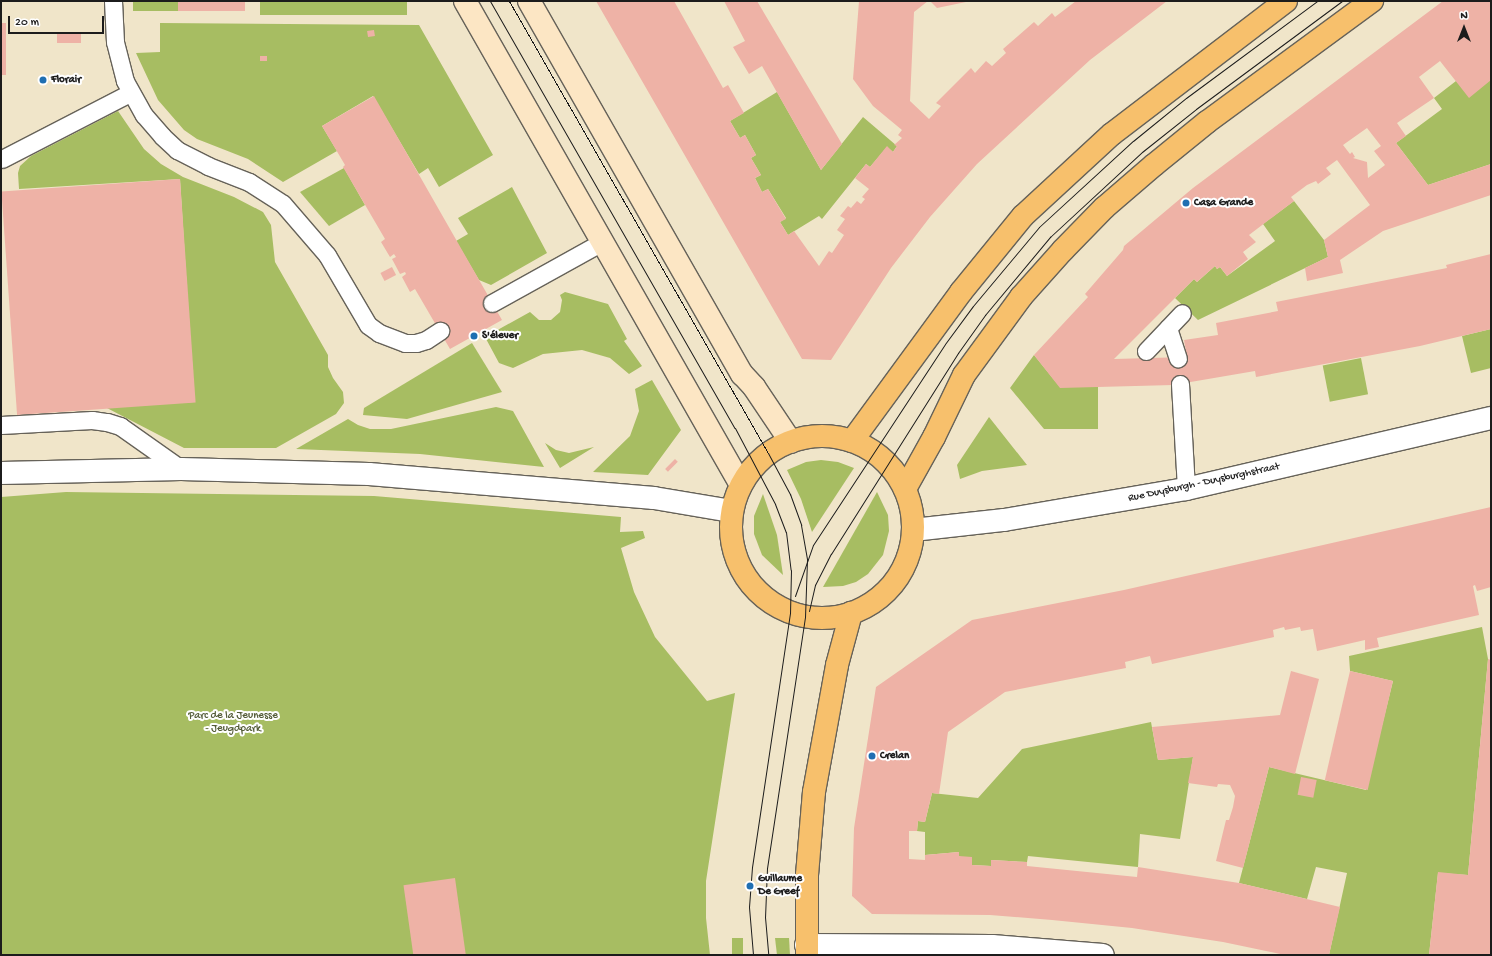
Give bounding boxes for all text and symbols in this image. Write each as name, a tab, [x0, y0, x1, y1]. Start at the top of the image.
scale bar	[10, 8, 106, 34]
north arrow	[1444, 8, 1484, 48]
text: N	[1460, 10, 1468, 22]
text: 20 m	[15, 16, 39, 30]
place label: Florair	[51, 73, 81, 87]
marker: Florair	[38, 75, 48, 85]
place label: Casa Grande	[1194, 196, 1253, 210]
marker: Casa Grande	[1181, 198, 1191, 208]
place label: S'élever	[482, 329, 518, 343]
marker: S'élever	[469, 331, 479, 341]
street label: Rue Duysburgh - Duysburghstraat	[1127, 460, 1281, 506]
park label: Parc de la Jeunesse - Jeugdpark	[188, 710, 278, 736]
place label: Crelan	[880, 749, 909, 763]
marker: Crelan	[867, 751, 877, 761]
place label: Guillaume De Greef	[758, 873, 802, 899]
marker: Guillaume De Greef	[745, 881, 755, 891]

